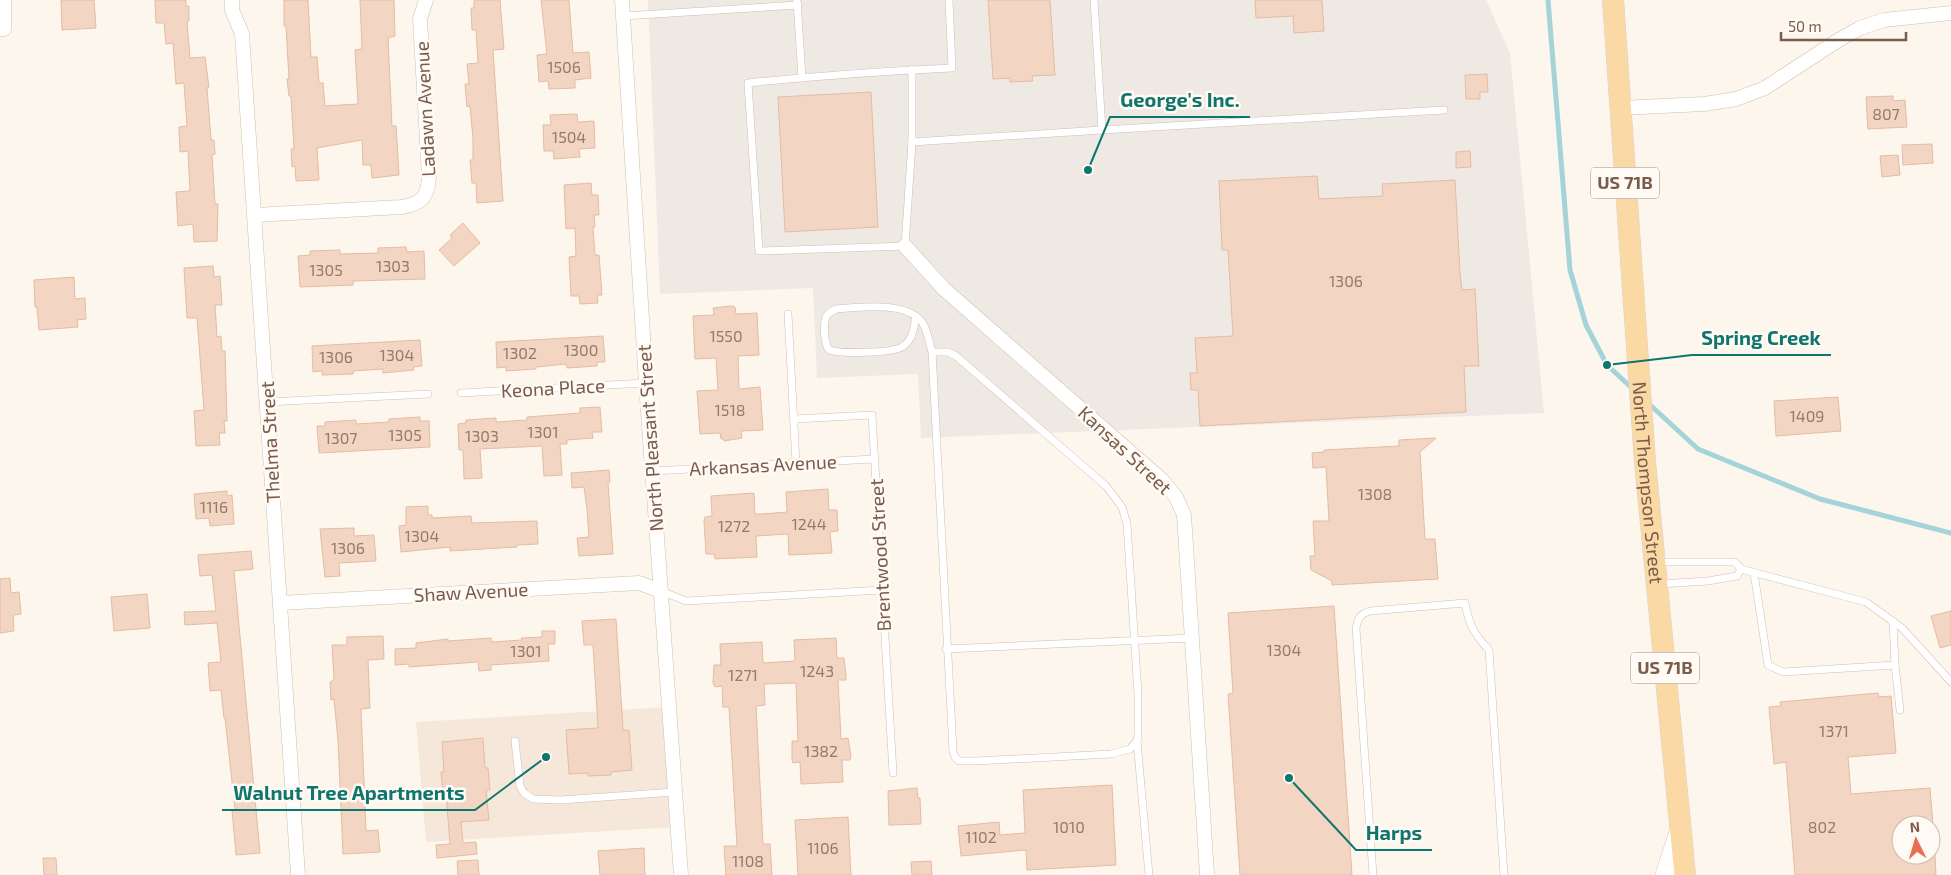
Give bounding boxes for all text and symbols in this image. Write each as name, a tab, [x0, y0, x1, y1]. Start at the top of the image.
scale bar	[1781, 10, 1906, 42]
text: 50 m	[1788, 17, 1822, 35]
street label: Ladawn Avenue	[409, 41, 440, 177]
house number: 1506	[547, 57, 581, 76]
callout: George's Inc.	[1110, 82, 1250, 117]
text: George's Inc.	[1120, 87, 1240, 111]
house number: 807	[1872, 104, 1900, 123]
house number: 1504	[552, 127, 586, 146]
road number: US 71B	[1591, 168, 1659, 198]
house number: 1303	[376, 256, 410, 275]
house number: 1305	[309, 260, 343, 279]
house number: 1306	[1329, 271, 1363, 290]
callout: Spring Creek	[1692, 320, 1831, 355]
text: Spring Creek	[1701, 325, 1822, 349]
house number: 1550	[709, 326, 743, 345]
house number: 1300	[564, 340, 598, 359]
house number: 1302	[503, 343, 537, 362]
street label: North Pleasant Street	[631, 344, 668, 532]
house number: 1304	[380, 345, 415, 364]
house number: 1306	[319, 347, 353, 366]
street label: Keona Place	[500, 373, 606, 402]
street label: Thelma Street	[255, 380, 284, 504]
street label: North Thompson Street	[1628, 381, 1669, 585]
house number: 1518	[714, 400, 746, 419]
street label: Kansas Street	[1074, 400, 1177, 499]
house number: 1409	[1789, 406, 1825, 425]
house number: 1301	[527, 422, 559, 441]
house number: 1305	[388, 425, 422, 444]
house number: 1303	[465, 426, 499, 445]
house number: 1307	[324, 428, 358, 447]
street label: Arkansas Avenue	[689, 449, 837, 480]
street label: Brentwood Street	[864, 478, 895, 632]
house number: 1308	[1358, 484, 1392, 503]
house number: 1116	[200, 497, 228, 516]
house number: 1244	[791, 514, 827, 533]
house number: 1272	[718, 516, 750, 535]
house number: 1304	[405, 526, 440, 545]
house number: 1306	[331, 538, 365, 557]
street label: Shaw Avenue	[413, 577, 529, 606]
house number: 1304	[1267, 640, 1302, 659]
house number: 1301	[510, 641, 542, 660]
road number: US 71B	[1631, 652, 1699, 684]
house number: 1243	[800, 661, 834, 680]
house number: 1271	[728, 665, 758, 684]
house number: 1371	[1819, 721, 1849, 740]
house number: 1382	[804, 741, 838, 760]
callout: Walnut Tree Apartments	[222, 775, 475, 810]
text: Walnut Tree Apartments	[233, 780, 465, 804]
callout: Harps	[1356, 815, 1432, 850]
north arrow	[1891, 815, 1941, 865]
house number: 1010	[1053, 817, 1085, 836]
house number: 802	[1808, 817, 1836, 836]
text: N	[1909, 818, 1921, 835]
text: Harps	[1366, 820, 1422, 844]
house number: 1102	[965, 827, 997, 846]
house number: 1106	[807, 838, 839, 857]
house number: 1108	[732, 851, 764, 870]

